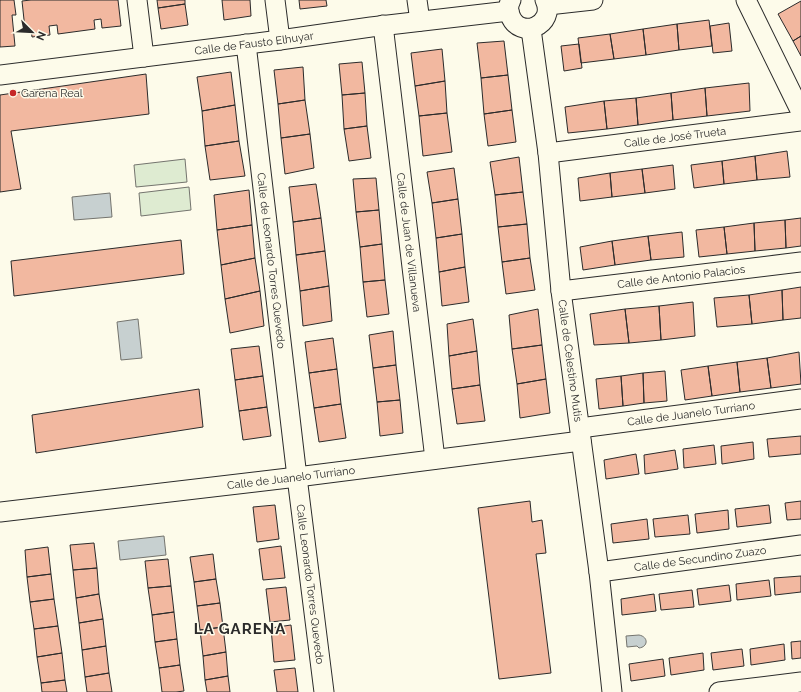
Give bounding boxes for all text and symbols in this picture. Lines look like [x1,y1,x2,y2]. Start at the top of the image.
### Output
north arrow [12,12,52,52]
text: N [33,29,48,42]
street label: Calle de Fausto Elhuyar [194,29,314,57]
place label: Garena Real [21,87,83,100]
marker: Garena Real [8,88,18,98]
street label: Calle de José Trueta [623,124,727,150]
street label: Calle de Leonardo Torres Quevedo [255,172,288,350]
street label: Calle de Juan de Villanueva [394,172,424,313]
street label: Calle de Antonio Palacios [616,262,746,291]
street label: Calle de Celestino Mutis [556,299,585,423]
street label: Calle de Juanelo Turriano [626,399,756,428]
street label: Calle de Juanelo Turriano [226,463,356,492]
street label: Calle Leonardo Torres Quevedo [294,503,327,665]
street label: Calle de Secundino Zuazo [633,543,767,574]
district label: LA GARENA [194,620,286,638]

